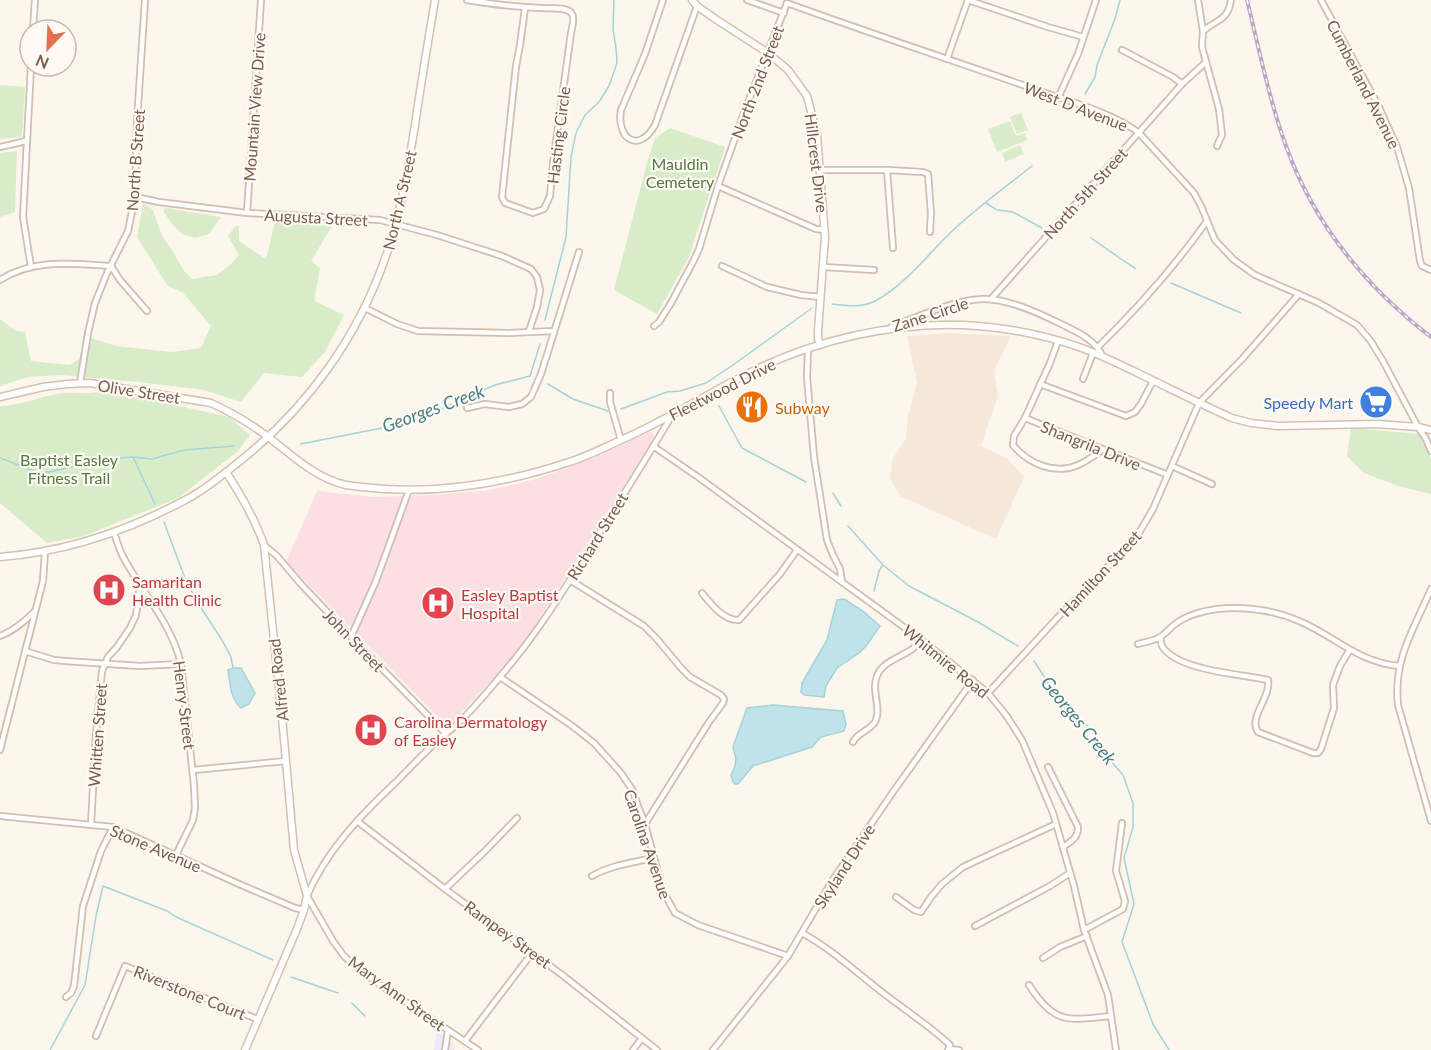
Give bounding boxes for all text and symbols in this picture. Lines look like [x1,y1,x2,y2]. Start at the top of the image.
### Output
street label: Cumberland Avenue [1323,16,1405,152]
north arrow [18,18,78,78]
street label: North 2nd Street [727,23,787,141]
street label: Mountain View Drive [239,32,269,182]
text: N [33,51,51,73]
street label: West D Avenue [1021,77,1131,135]
street label: Hasting Circle [543,85,573,185]
street label: North B Street [122,108,148,212]
street label: Hillcrest Drive [801,112,833,214]
street label: North 5th Street [1039,143,1131,242]
street label: North A Street [378,148,420,252]
park label: Mauldin Cemetery [646,154,715,191]
street label: Augusta Street [264,205,369,229]
street label: Zane Circle [890,293,970,335]
street label: Fleetwood Drive [666,354,778,424]
street label: Olive Street [97,375,182,407]
water label: Georges Creek [379,379,488,437]
supermarket icon: Speedy Mart [1358,384,1394,420]
restaurant icon: Subway [734,389,770,425]
place label: Speedy Mart [1264,393,1353,412]
place label: Subway [775,398,831,417]
street label: Shangrila Drive [1038,416,1144,474]
park label: Baptist Easley Fitness Trail [20,450,119,487]
street label: Richard Street [563,489,631,583]
street label: Hamilton Street [1055,526,1145,620]
hospital icon: Samaritan Health Clinic [91,572,127,608]
place label: Samaritan Health Clinic [132,572,222,609]
hospital icon: Easley Baptist Hospital [420,585,456,621]
place label: Easley Baptist Hospital [461,585,559,622]
street label: John Street [320,605,389,675]
street label: Whitmire Road [899,620,993,702]
street label: Alfred Road [264,638,292,722]
street label: Henry Street [170,660,200,751]
water label: Georges Creek [1037,671,1122,769]
street label: Whitten Street [84,682,110,787]
hospital icon: Carolina Dermatology of Easley [353,712,389,748]
place label: Carolina Dermatology of Easley [394,712,548,749]
street label: Carolina Avenue [620,787,676,901]
street label: Stone Avenue [108,820,204,876]
street label: Skyland Drive [810,820,878,912]
street label: Rampey Street [461,896,555,972]
street label: Mary Ann Street [345,952,449,1035]
street label: Riverstone Court [131,961,249,1023]

